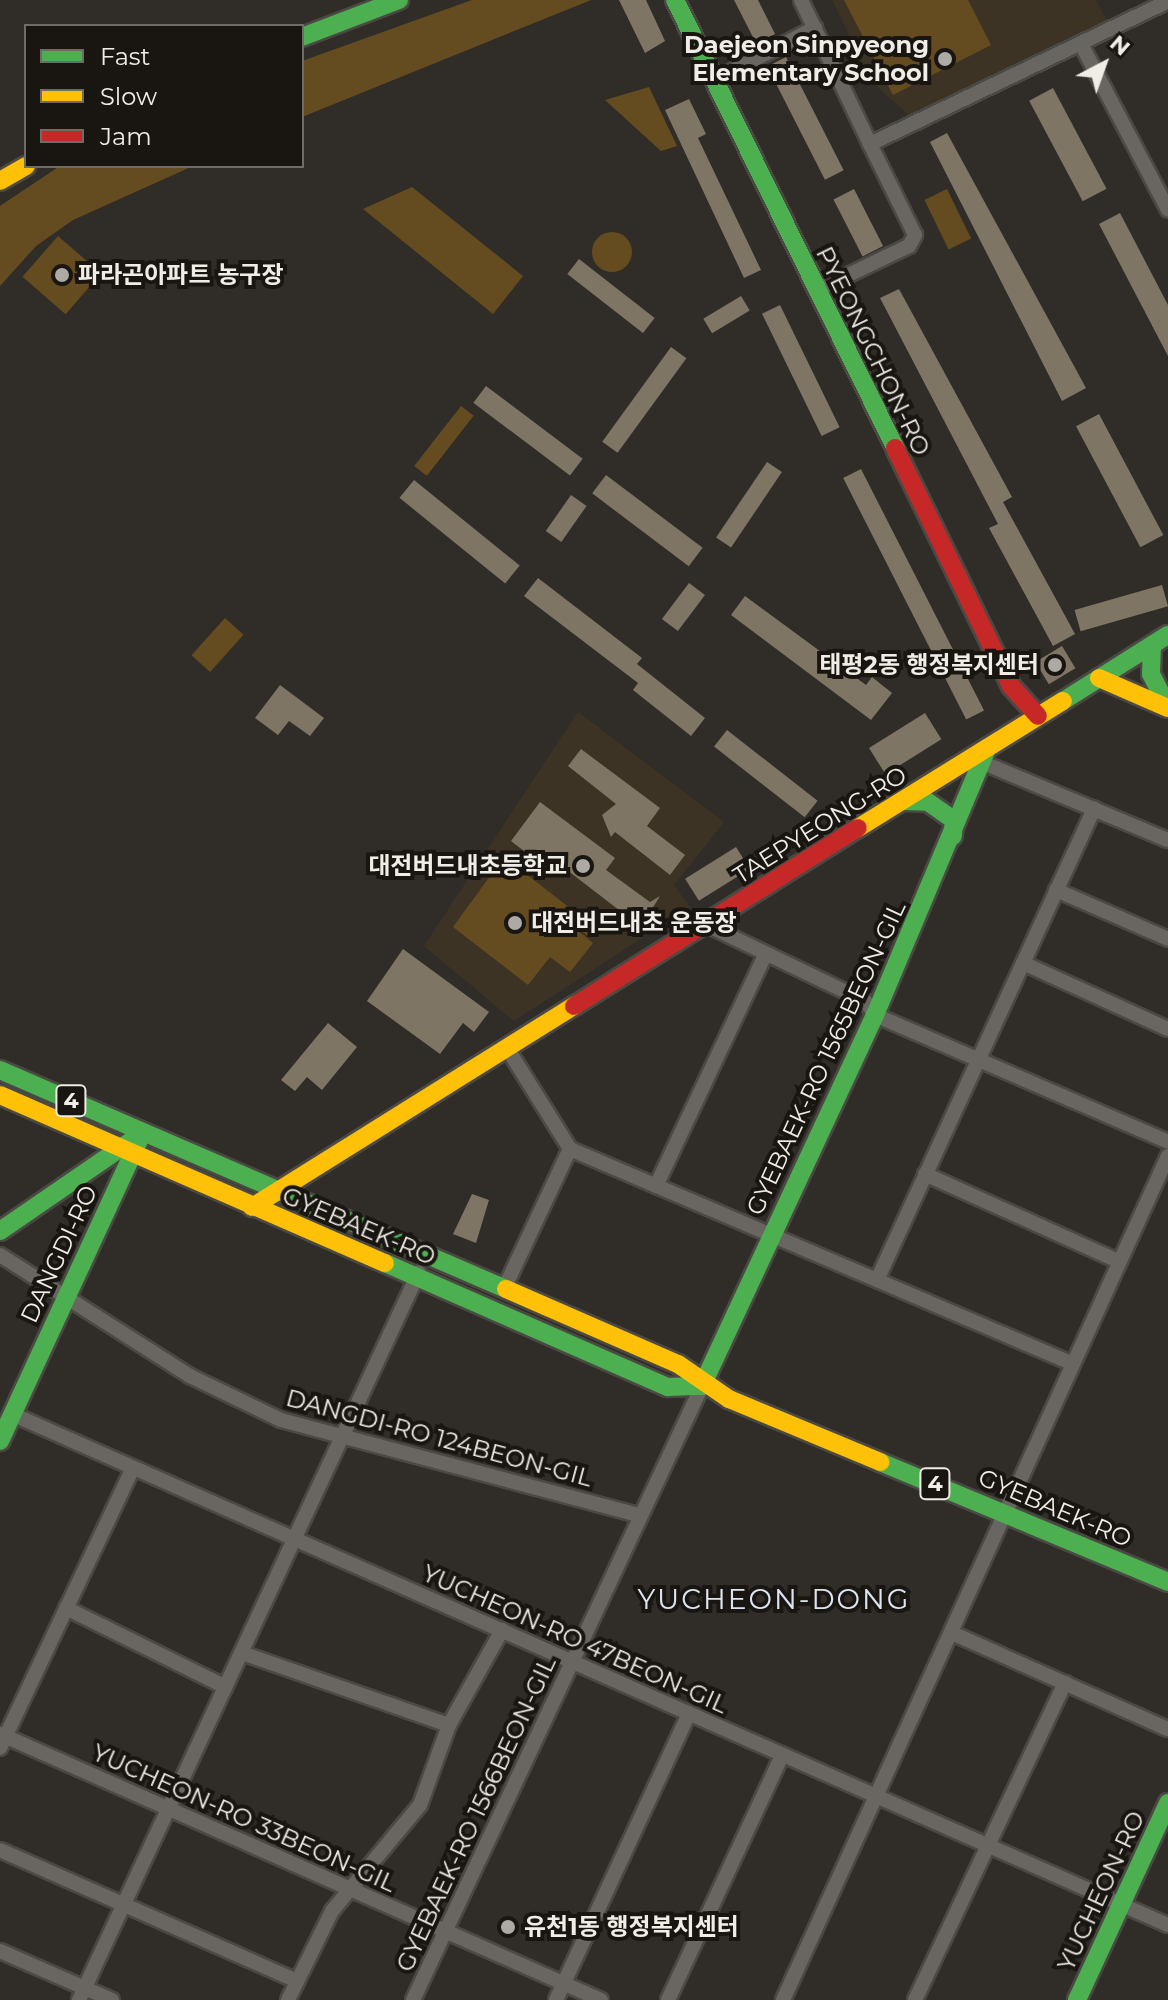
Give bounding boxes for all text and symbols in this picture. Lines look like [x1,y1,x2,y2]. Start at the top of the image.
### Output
legend [24,24,304,168]
north arrow [1064,24,1144,104]
text: N [1105,29,1136,62]
place label: Daejeon Sinpyeong Elementary School [684,31,929,87]
text: Fast [100,42,150,71]
marker: Daejeon Sinpyeong Elementary School [936,50,954,68]
text: Slow [100,82,157,111]
text: Jam [100,122,152,151]
street label: PYEONGCHON-RO [810,242,936,460]
place label: 파라곤아파트 농구장 [78,261,284,289]
marker: 파라곤아파트 농구장 [53,266,71,284]
place label: 태평2동 행정복지센터 [819,651,1039,679]
marker: 태평2동 행정복지센터 [1046,656,1064,674]
street label: TAEPYEONG-RO [728,760,912,890]
place label: 대전버드내초등학교 [368,852,567,880]
marker: 대전버드내초등학교 [574,857,592,875]
street label: GYEBAEK-RO 1565BEON-GIL [740,896,912,1220]
place label: 대전버드내초 운동장 [531,909,737,937]
marker: 대전버드내초 운동장 [506,914,524,932]
road number: 4 [55,1083,87,1119]
street label: DANGDI-RO [15,1181,103,1327]
street label: GYEBAEK-RO [278,1181,440,1271]
street label: DANGDI-RO 124BEON-GIL [283,1383,595,1493]
street label: GYEBAEK-RO [974,1463,1136,1553]
road number: 4 [919,1466,951,1502]
street label: YUCHEON-RO 47BEON-GIL [418,1559,732,1719]
district label: YUCHEON-DONG [638,1582,910,1616]
street label: GYEBAEK-RO 1566BEON-GIL [390,1652,562,1976]
street label: YUCHEON-RO 33BEON-GIL [88,1738,400,1898]
street label: YUCHEON-RO [1051,1807,1151,1975]
place label: 유천1동 행정복지센터 [524,1913,739,1941]
marker: 유천1동 행정복지센터 [499,1918,517,1936]

